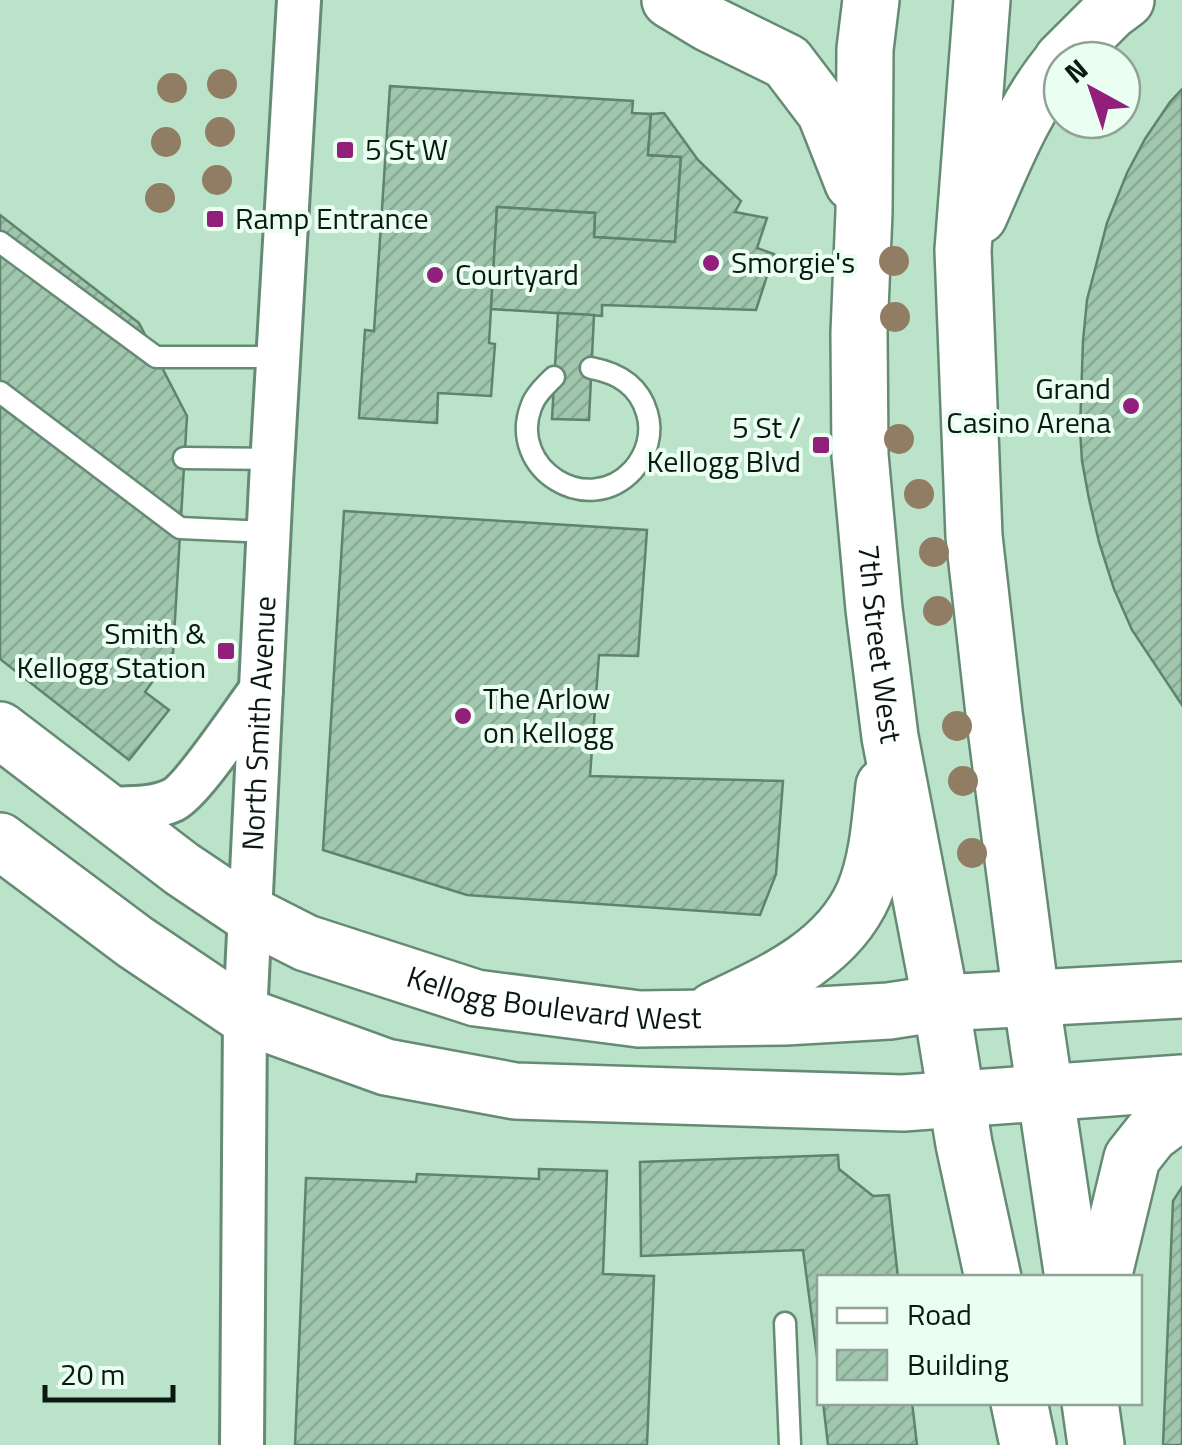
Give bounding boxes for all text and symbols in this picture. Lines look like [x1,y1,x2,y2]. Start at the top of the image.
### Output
north arrow [1042,40,1142,140]
text: N [1054,48,1097,93]
place label: 5 St W [365,126,448,172]
marker: 5 St W [334,139,356,161]
place label: Ramp Entrance [235,195,429,241]
marker: Ramp Entrance [204,208,226,230]
place label: Smorgie's [731,239,855,285]
place label: Courtyard [455,251,579,297]
marker: Smorgie's [700,252,722,274]
marker: Courtyard [424,264,446,286]
place label: Grand Casino Arena [946,365,1111,445]
marker: Grand Casino Arena [1120,395,1142,417]
place label: 5 St / Kellogg Blvd [647,404,801,484]
marker: 5 St / Kellogg Blvd [810,434,832,456]
street label: 7th Street West [846,542,915,747]
street label: North Smith Avenue [229,595,287,852]
place label: Smith & Kellogg Station [16,610,206,690]
marker: Smith & Kellogg Station [215,640,237,662]
place label: The Arlow on Kellogg [483,675,614,755]
marker: The Arlow on Kellogg [452,705,474,727]
street label: Kellogg Boulevard West [401,953,702,1041]
legend [817,1275,1142,1405]
text: Road [907,1291,972,1337]
scale bar [45,1340,172,1402]
text: Building [907,1341,1009,1387]
text: 20 m [60,1351,125,1397]

